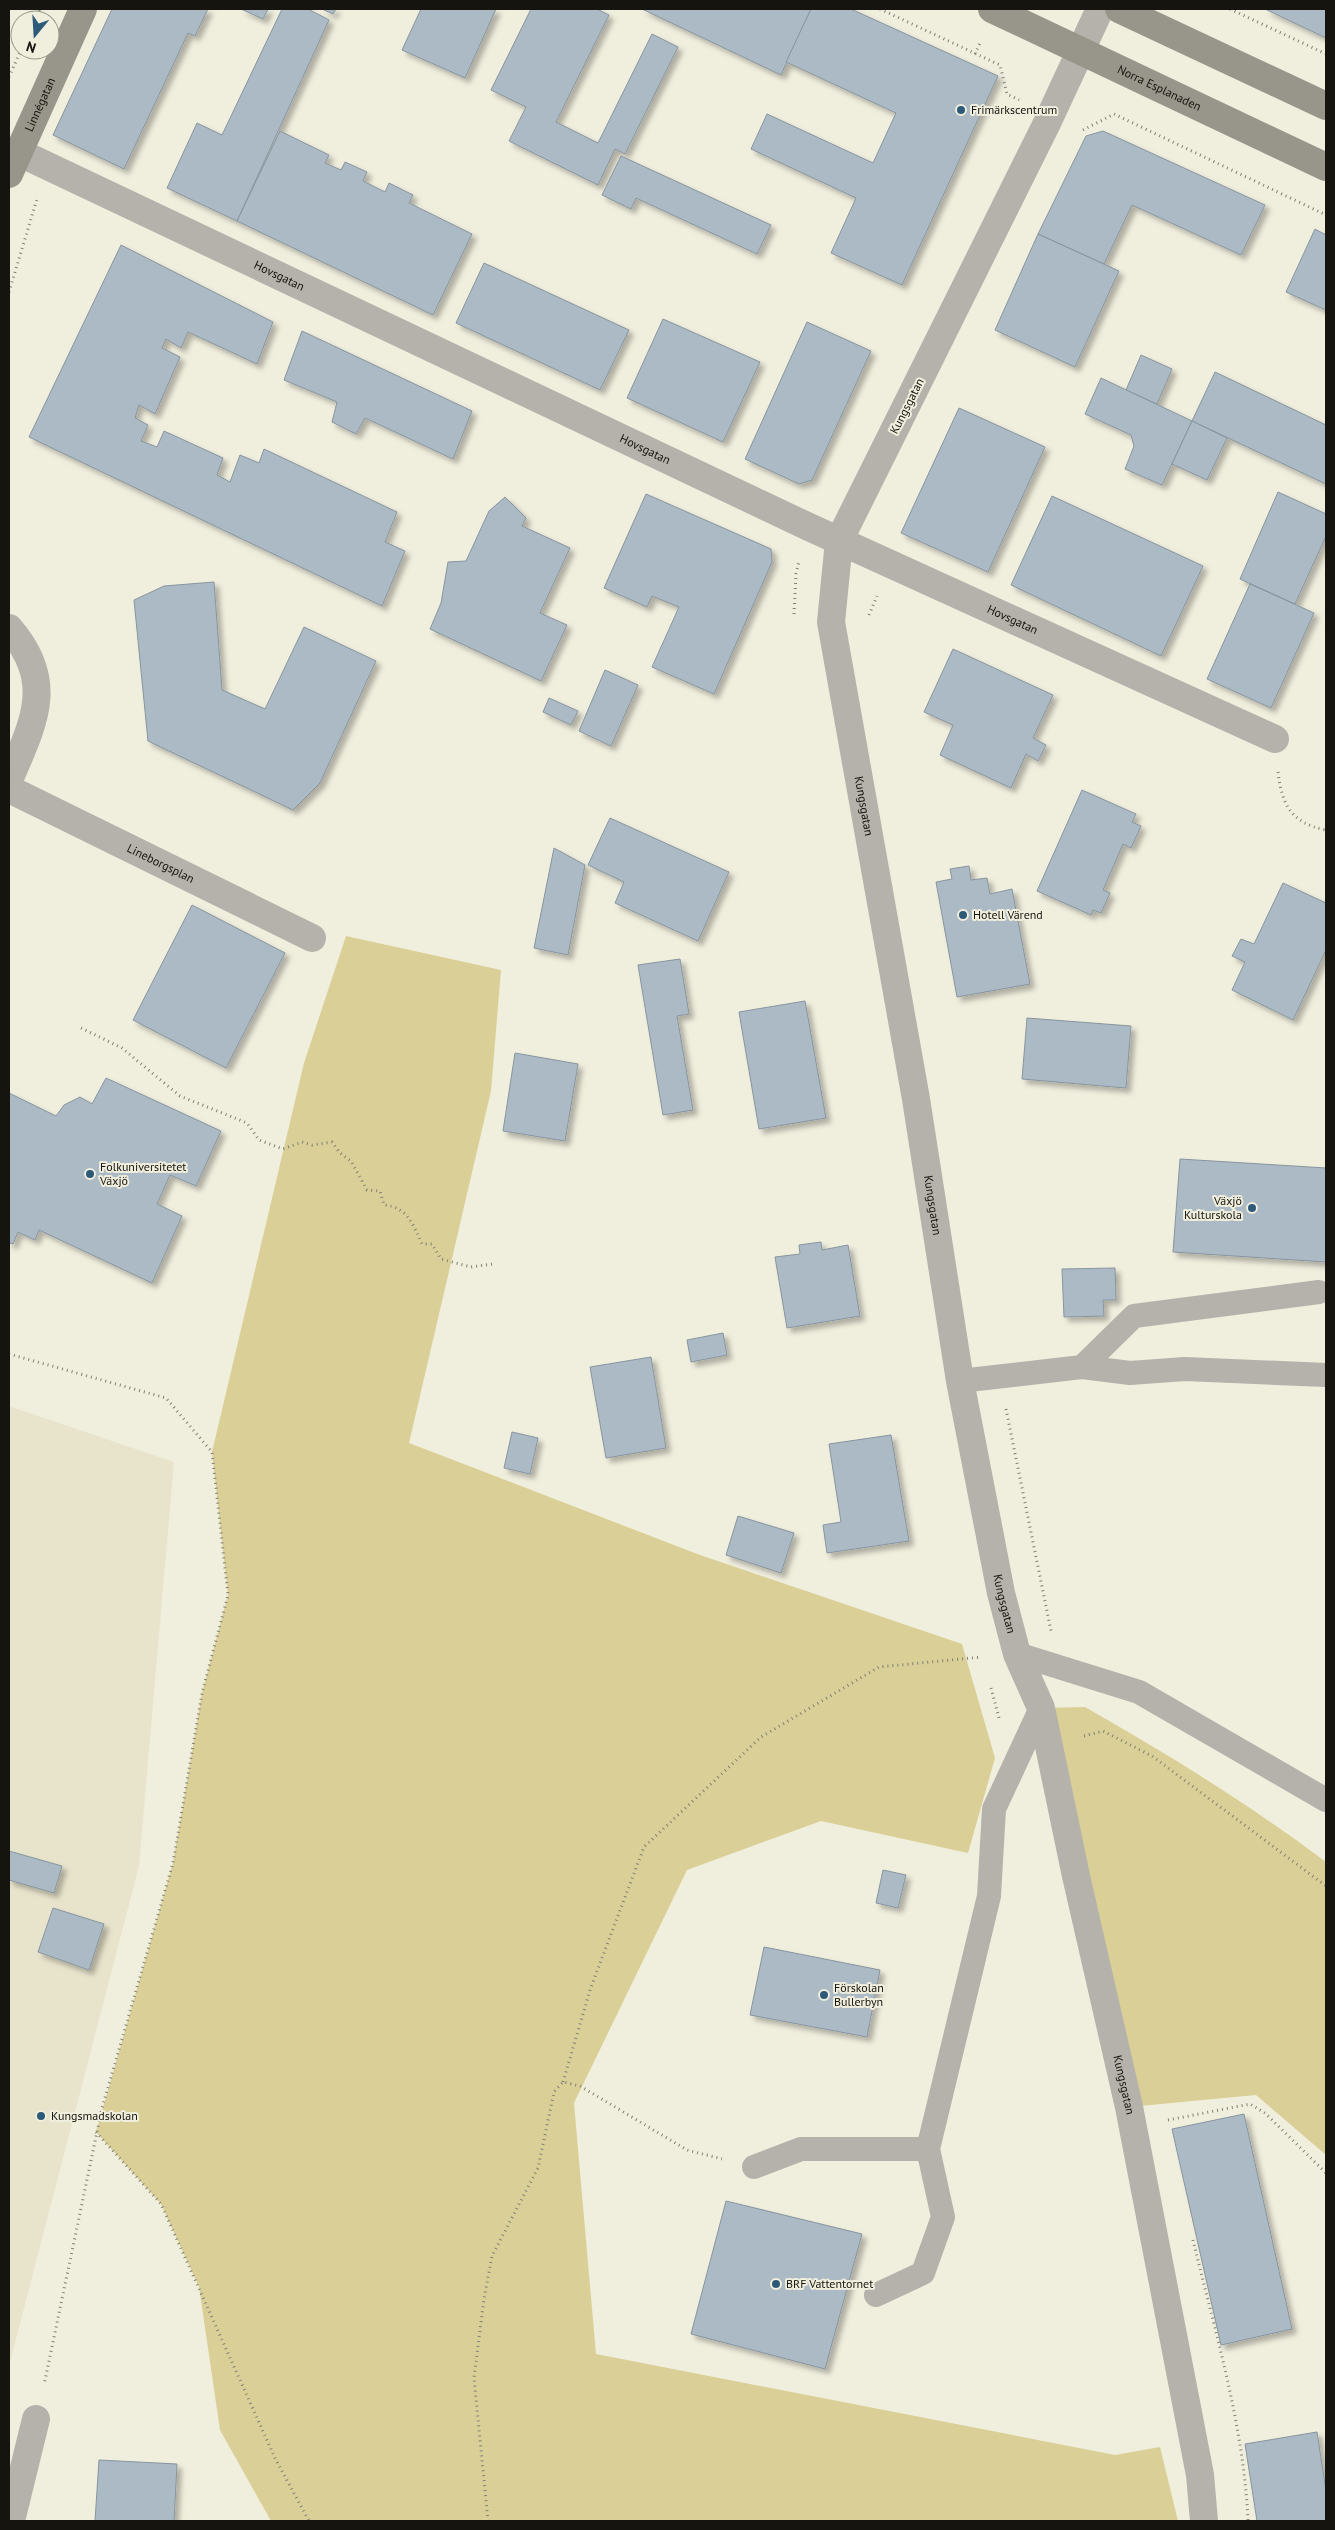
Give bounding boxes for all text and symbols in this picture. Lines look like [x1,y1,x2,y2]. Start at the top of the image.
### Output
north arrow [10,10,60,60]
text: N [24,37,38,57]
street label: Norra Esplanaden [1115,61,1204,114]
street label: Linnégatan [21,75,58,134]
place label: Frimärkscentrum [971,102,1057,117]
marker: Frimärkscentrum [955,104,967,116]
street label: Hovsgatan [252,257,307,294]
street label: Kungsgatan [886,375,927,436]
street label: Hovsgatan [618,430,673,467]
street label: Hovsgatan [985,601,1041,637]
street label: Kungsgatan [852,775,877,837]
street label: Lineborgsplan [125,840,197,886]
place label: Hotell Värend [973,907,1043,922]
marker: Hotell Värend [957,909,969,921]
place label: Folkuniversitetet Växjö [99,1159,186,1188]
marker: Folkuniversitetet Växjö [84,1168,96,1180]
street label: Kungsgatan [921,1174,945,1236]
place label: Växjö Kulturskola [1184,1193,1242,1222]
marker: Växjö Kulturskola [1246,1202,1258,1214]
street label: Kungsgatan [990,1573,1019,1635]
place label: Förskolan Bullerbyn [834,1980,884,2009]
marker: Förskolan Bullerbyn [818,1989,830,2001]
street label: Kungsgatan [1110,2054,1138,2116]
place label: Kungsmadskolan [51,2108,138,2123]
marker: Kungsmadskolan [35,2110,47,2122]
place label: BRF Vattentornet [786,2276,873,2291]
marker: BRF Vattentornet [770,2278,782,2290]

